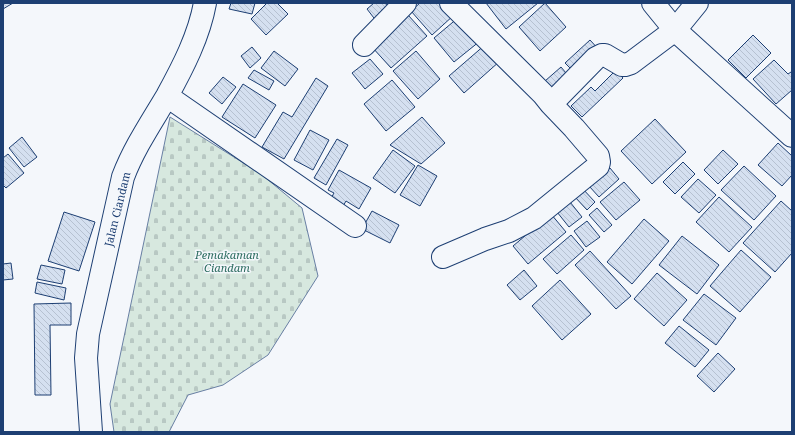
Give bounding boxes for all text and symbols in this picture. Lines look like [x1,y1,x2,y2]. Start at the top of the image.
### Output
street label: Jalan Ciandam [100,169,134,249]
park label: Pemakaman Ciandam [194,247,259,275]

